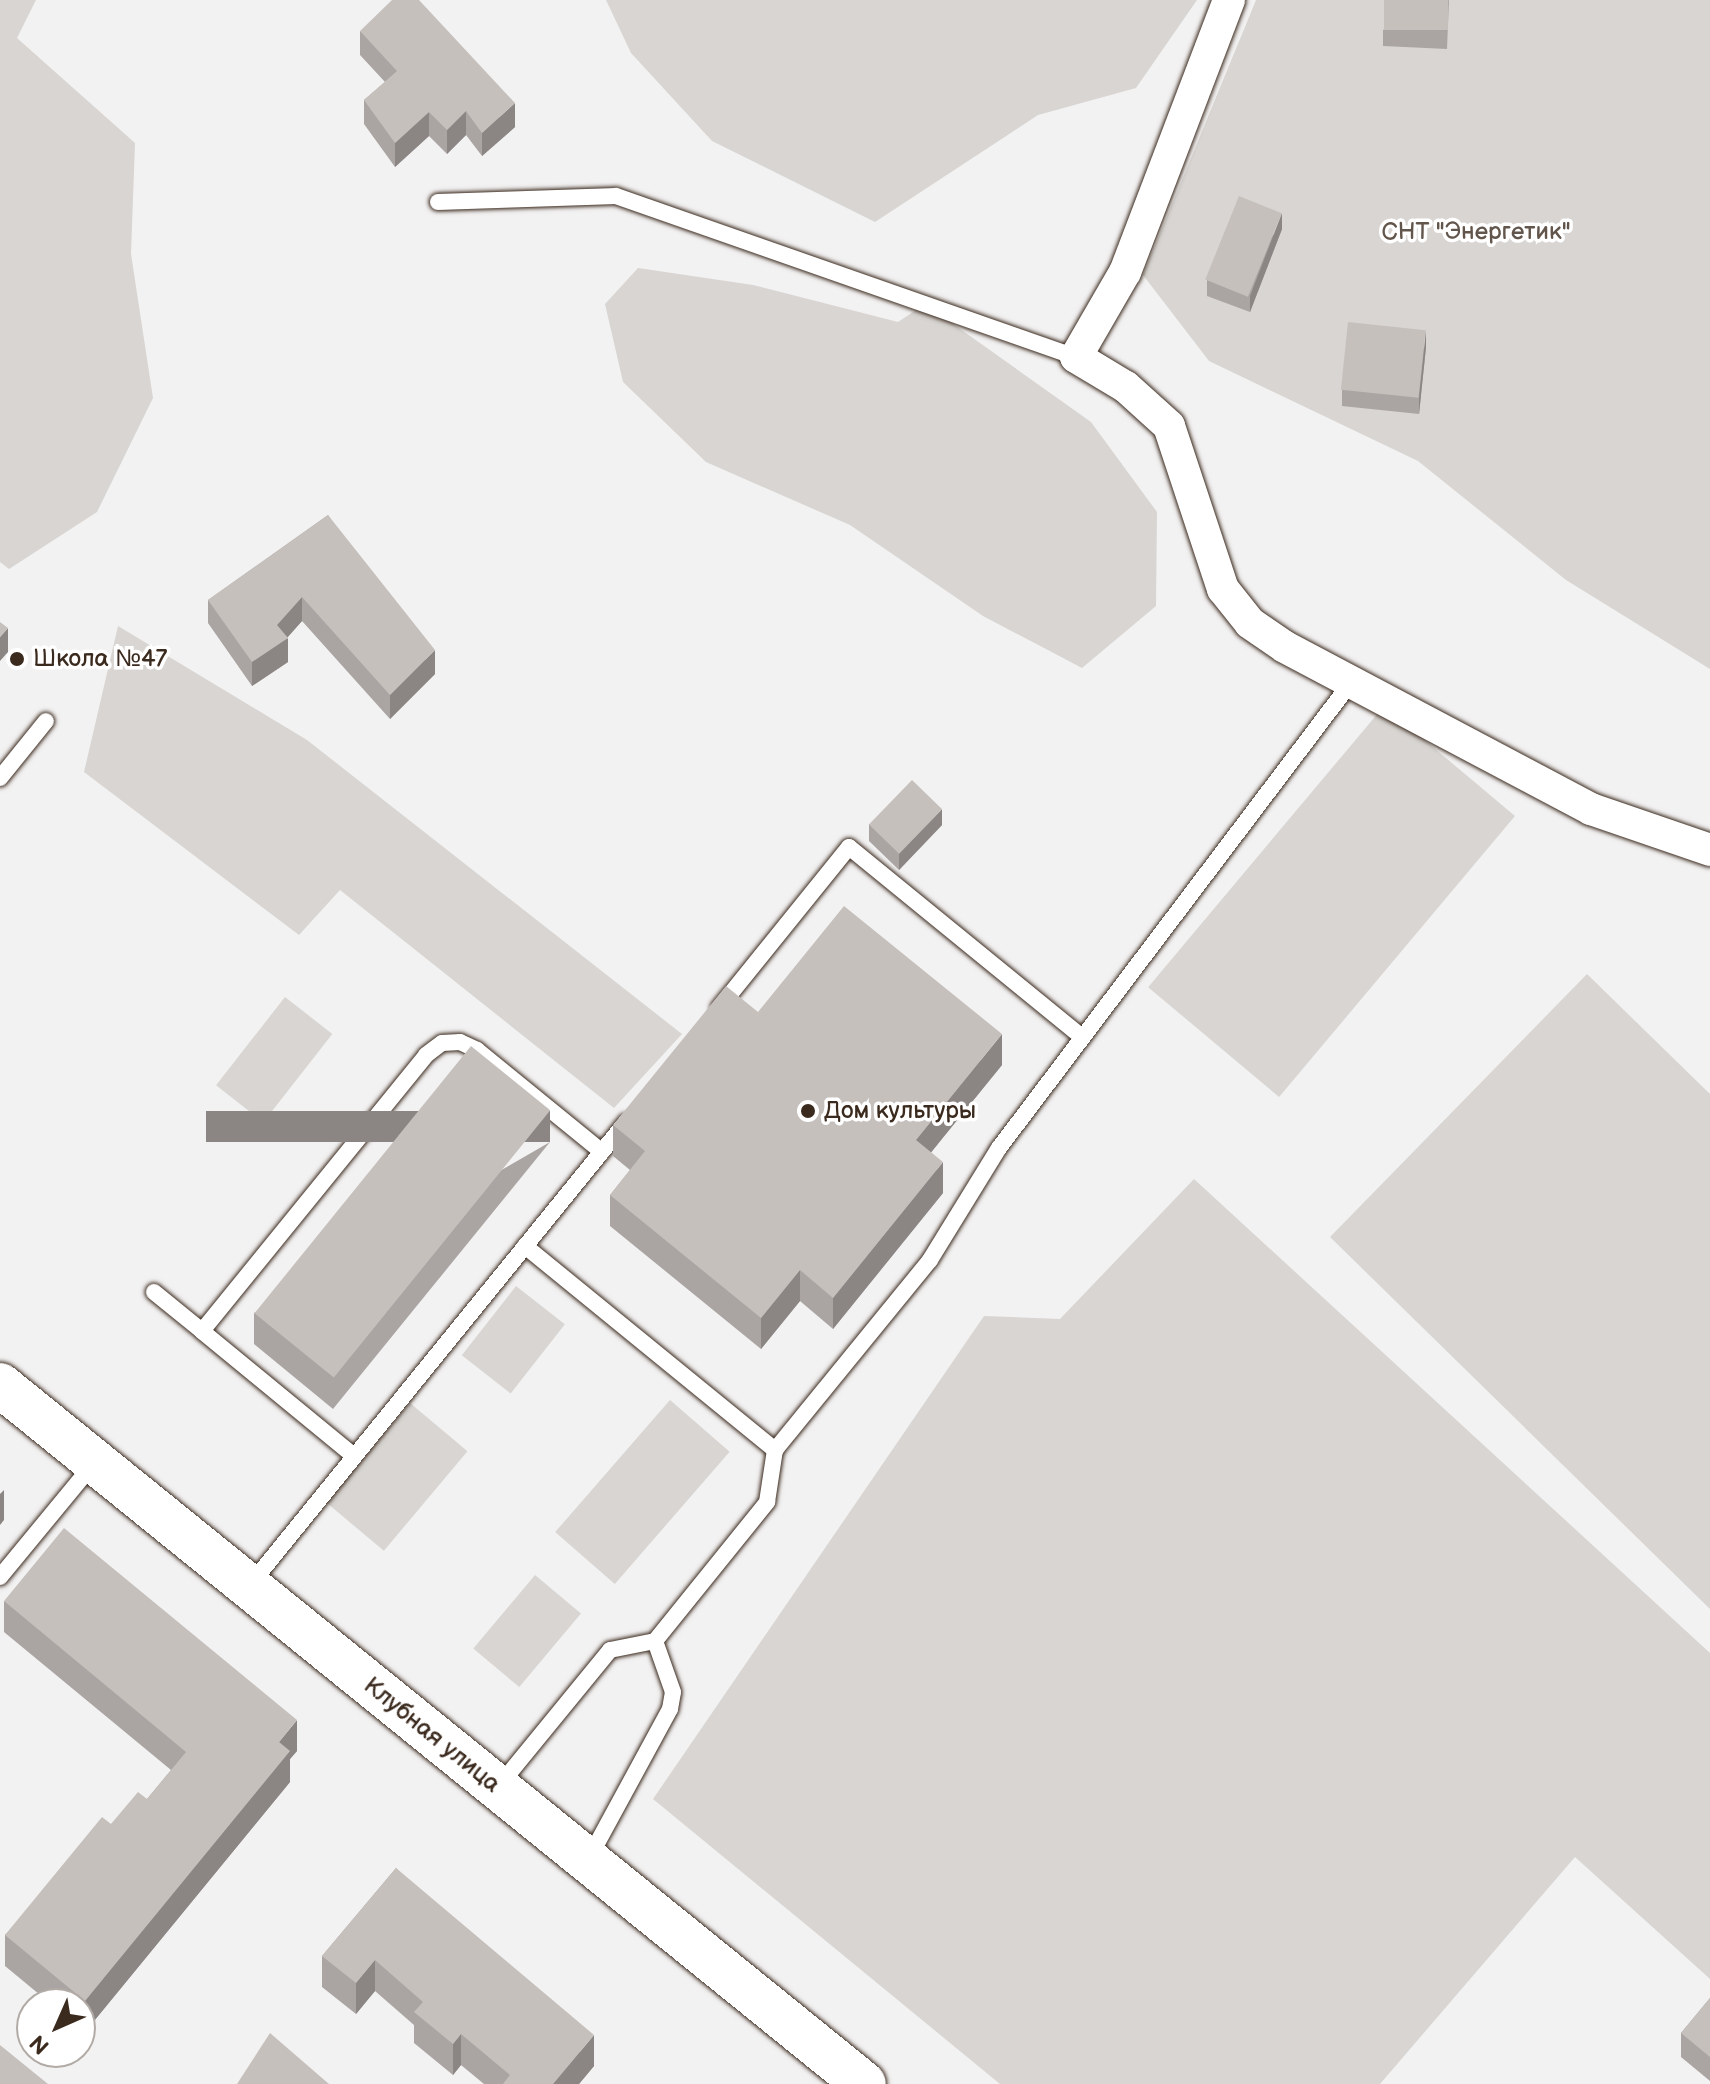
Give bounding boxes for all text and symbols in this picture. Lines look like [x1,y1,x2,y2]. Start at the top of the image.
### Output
park label: СНТ "Энергетик" [1381,218,1571,246]
place label: Школа №47 [33,645,167,673]
marker: Школа №47 [8,650,26,668]
place label: Дом культуры [824,1097,976,1125]
marker: Дом культуры [799,1102,817,1120]
street label: Клубная улица [358,1671,506,1799]
north arrow [16,1988,96,2068]
text: N [25,2029,55,2059]

